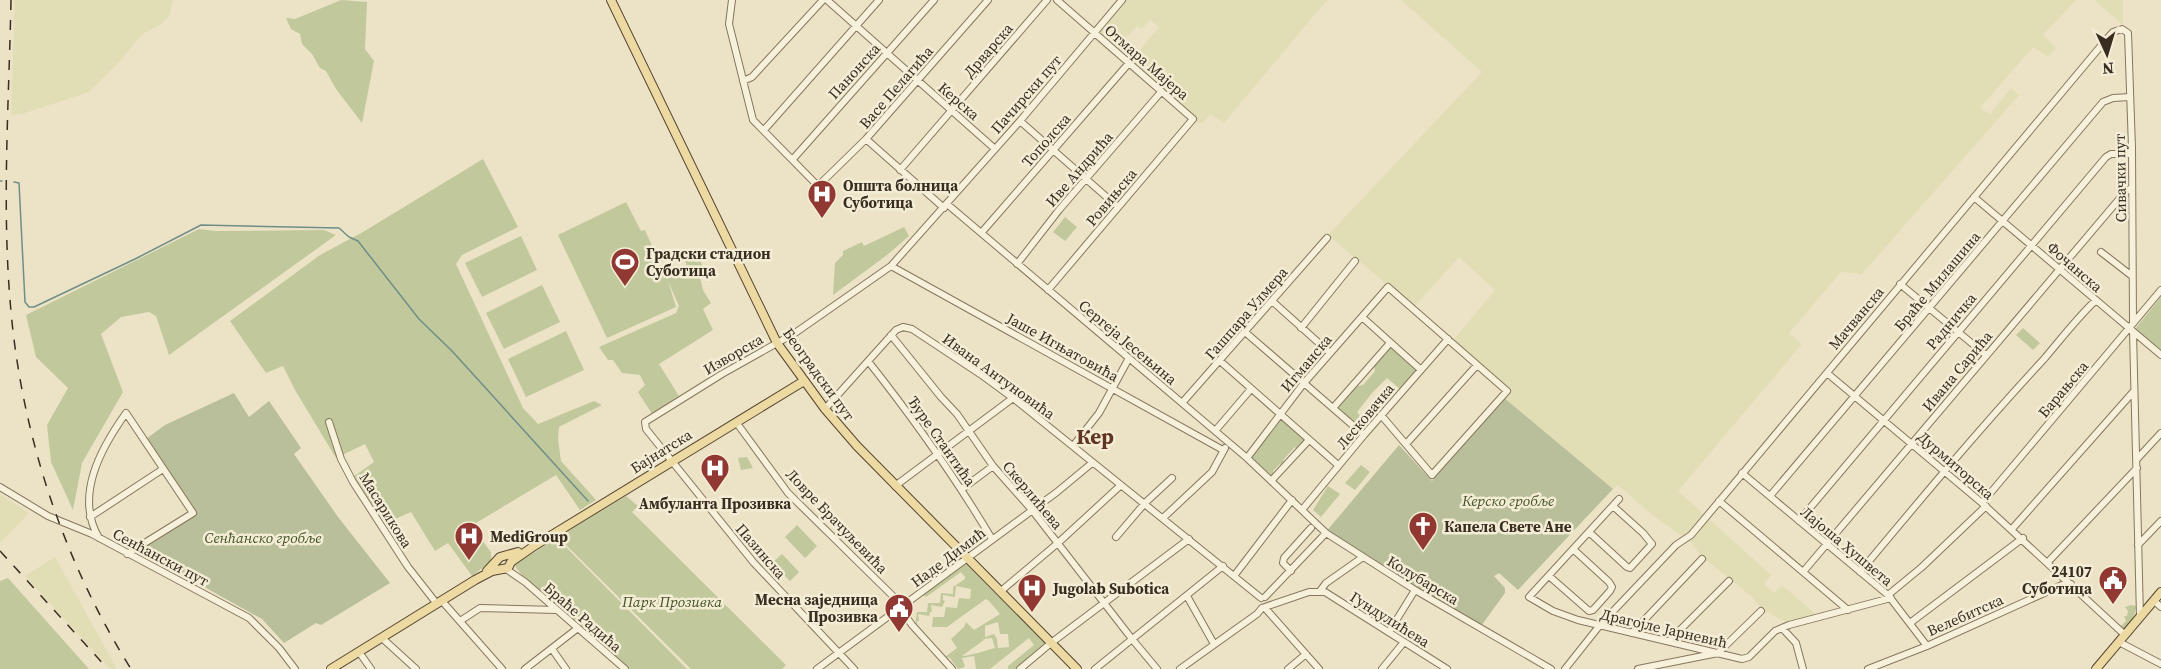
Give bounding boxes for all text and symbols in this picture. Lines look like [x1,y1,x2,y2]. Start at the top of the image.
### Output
street label: Дрварска [958,18,1018,82]
street label: Отмара Мајера [1100,19,1194,105]
north arrow [2077,24,2137,84]
street label: Панонска [823,38,885,104]
street label: Васе Пелагића [854,41,938,133]
street label: Пачирски пут [986,50,1066,138]
text: N [2101,58,2115,80]
street label: Керска [934,77,985,125]
street label: Тополска [1017,108,1075,171]
street label: Иве Андрића [1040,127,1118,211]
street label: Сивачки пут [2109,133,2131,222]
street label: Ровињска [1081,163,1142,230]
place label: Општа болница Суботица [843,175,959,213]
hospital icon: Општа болница Суботица [806,178,838,220]
street label: Браће Милашина [1889,226,1985,335]
street label: Фочанска [2043,237,2108,297]
place label: Градски стадион Суботица [646,243,771,281]
sports icon: Градски стадион Суботица [609,246,641,288]
street label: Гашпара Улмера [1200,262,1292,364]
street label: Мачванска [1823,282,1889,354]
street label: Радничка [1921,288,1981,354]
street label: Сергеја Јесењина [1074,295,1182,390]
street label: Јаше Игњатовића [1002,307,1123,387]
street label: Београдски пут [778,323,860,425]
street label: Ивана Сарића [1917,326,1997,416]
street label: Изворска [699,328,767,380]
street label: Ивана Антуновића [938,328,1060,424]
street label: Игманска [1276,329,1337,396]
street label: Барањска [2033,356,2093,422]
street label: Лесковачка [1331,378,1399,453]
street label: Ђуре Стантића [903,392,981,491]
district label: Кер [1076,422,1114,451]
street label: Бајнатска [626,424,696,478]
street label: Дурмиторска [1913,426,1999,504]
hospital icon: Амбуланта Прозивка [699,452,731,494]
street label: Скерлићева [998,456,1068,534]
street label: Ловре Брачуљевића [781,464,893,579]
street label: Масарикова [354,468,418,552]
park label: Керско гробље [1461,490,1554,511]
place label: Амбуланта Прозивка [639,493,792,514]
street label: Лајоша Хушвета [1796,501,1898,591]
church icon: Капела Свете Ане [1407,510,1439,552]
place label: Капела Свете Ане [1444,516,1572,537]
street label: Пазинска [731,519,791,584]
hospital icon: MediGroup [453,520,485,562]
street label: Наде Димић [906,522,990,592]
street label: Сенћански пут [109,523,213,591]
place label: MediGroup [490,526,568,547]
park label: Сенћанско гробље [205,527,321,548]
street label: Колубарска [1383,550,1463,610]
place label: 24107 Суботица [2022,561,2093,599]
public building icon: 24107 Суботица [2097,564,2129,606]
hospital icon: Jugolab Subotica [1016,572,1048,614]
street label: Браће Радића [540,577,627,657]
place label: Jugolab Subotica [1052,578,1170,599]
street label: Гундулићева [1346,586,1434,652]
place label: Месна заједница Прозивка [755,589,879,627]
street label: Велебитска [1923,589,2007,641]
park label: Парк Прозивка [621,591,722,612]
public building icon: Месна заједница Прозивка [883,592,915,634]
street label: Драгојле Јарневић [1598,603,1730,653]

